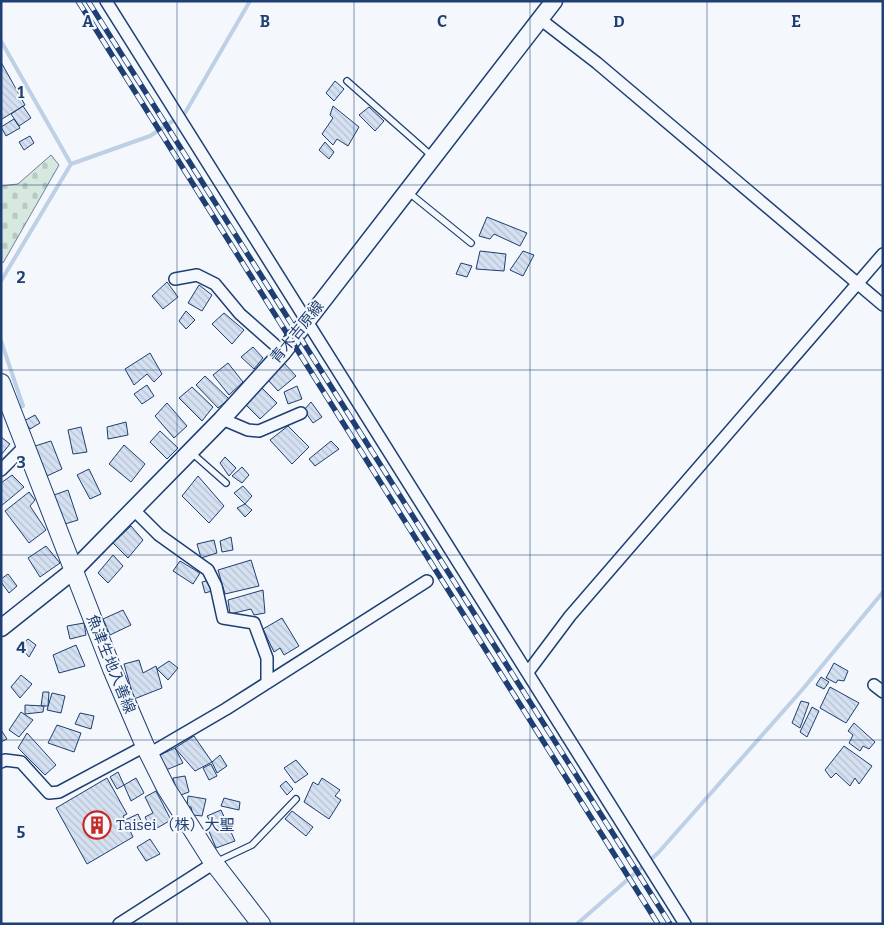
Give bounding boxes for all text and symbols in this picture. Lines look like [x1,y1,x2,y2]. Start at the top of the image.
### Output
text: A [82,12,94,31]
text: B [260,12,270,31]
text: C [437,12,447,31]
text: D [613,12,625,31]
text: E [791,12,801,31]
text: 1 [18,83,25,102]
text: 2 [16,268,26,287]
street label: 青木吉原線 [266,297,328,367]
text: 3 [16,453,26,472]
street label: 魚津生地入善線 [83,612,139,716]
text: 4 [16,638,26,657]
building icon: Taisei （株）大聖 [82,810,112,840]
place label: Taisei （株）大聖 [116,816,234,834]
text: 5 [17,823,26,842]

